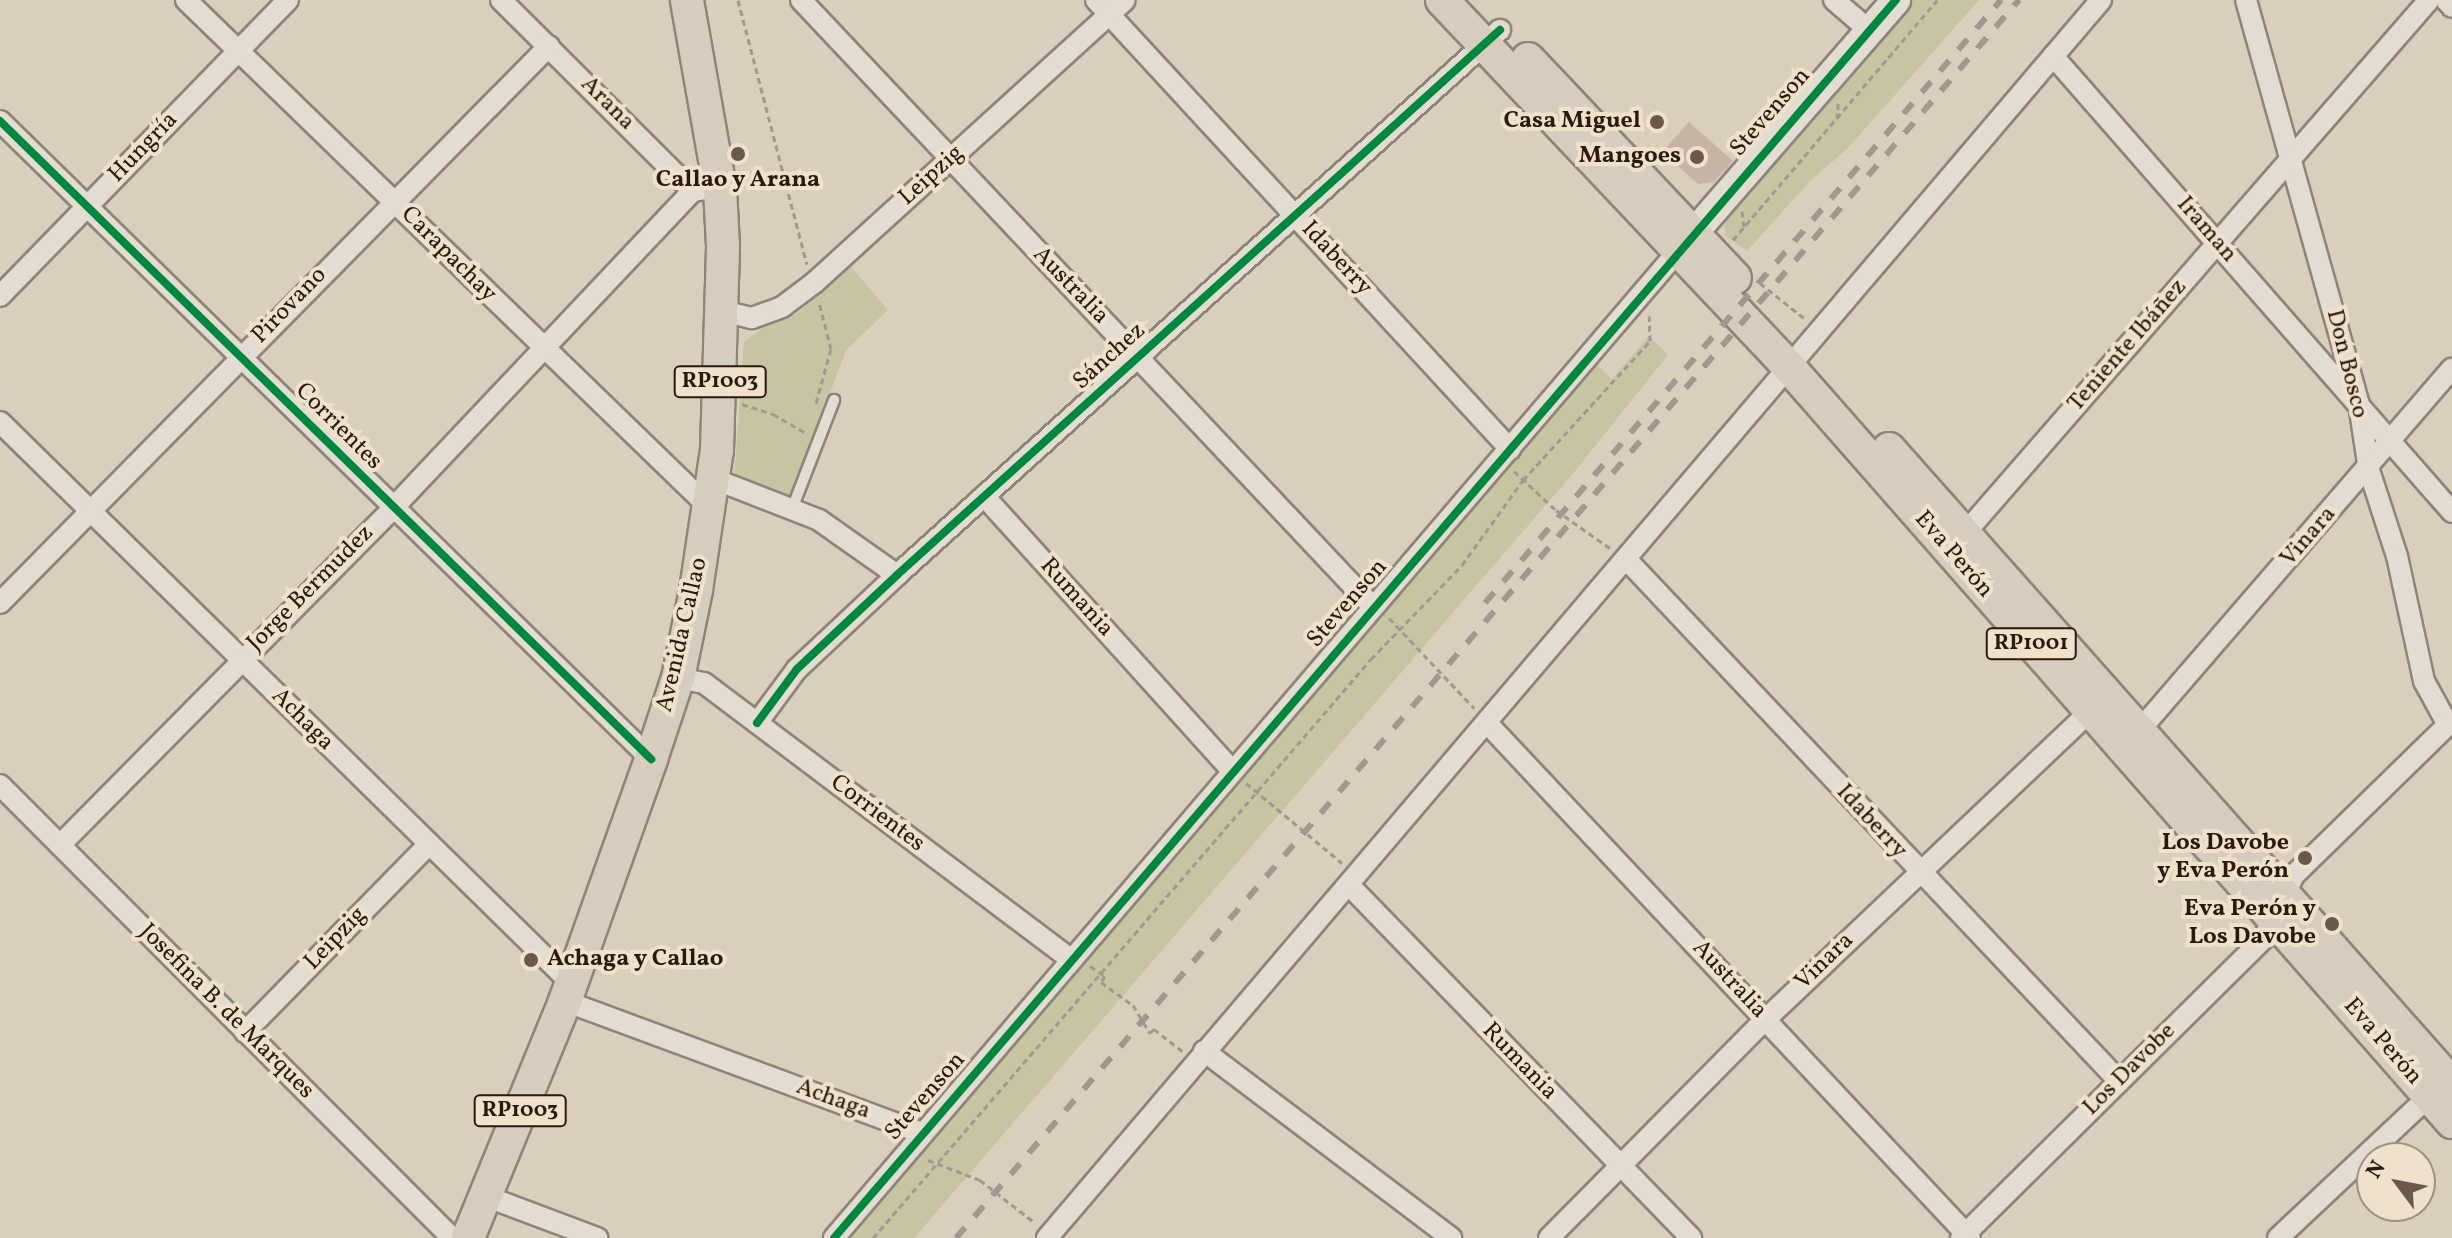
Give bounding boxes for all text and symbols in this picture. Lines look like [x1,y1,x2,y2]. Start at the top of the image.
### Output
street label: Stevenson [1725,63,1817,163]
street label: Arana [574,71,640,137]
street label: Hungría [103,107,185,189]
place label: Casa Miguel [1504,108,1641,136]
marker: Casa Miguel [1648,113,1666,131]
street label: Leipzig [894,139,970,213]
place label: Mangoes [1579,143,1681,171]
marker: Callao y Arana [729,145,747,163]
marker: Mangoes [1688,148,1706,166]
place label: Callao y Arana [655,167,821,195]
street label: Iraman [2170,191,2242,269]
street label: Carapachay [394,201,502,309]
street label: Idaberry [1294,216,1378,302]
street label: Australia [1026,241,1114,331]
street label: Pirovano [246,262,334,350]
street label: Teniente Ibáñez [2062,274,2194,418]
street label: Don Bosco [2319,307,2373,421]
street label: Sánchez [1068,317,1152,397]
road number: RP1003 [672,364,768,400]
street label: Corrientes [288,377,388,477]
street label: Vinara [2275,501,2343,573]
street label: Eva Perón [1907,506,1999,604]
street label: Jorge Bermudez [242,520,380,658]
street label: Rumania [1033,552,1119,644]
street label: Stevenson [1302,554,1394,654]
street label: Avenida Callao [651,555,715,715]
road number: RP1001 [1985,626,2077,662]
street label: Achaga [265,683,339,757]
street label: Corrientes [824,769,930,859]
street label: Idaberry [1829,779,1913,865]
place label: Los Davobe y Eva Perón [2157,830,2289,886]
marker: Los Davobe y Eva Perón [2296,849,2314,867]
place label: Eva Perón y Los Davobe [2184,896,2316,952]
street label: Leipzig [299,901,373,977]
marker: Eva Perón y Los Davobe [2323,915,2341,933]
street label: Josefina B. de Marques [132,918,320,1106]
street label: Vinara [1790,927,1860,997]
street label: Australia [1685,935,1773,1025]
place label: Achaga y Callao [547,946,724,974]
marker: Achaga y Callao [522,951,540,969]
street label: Eva Perón [2336,993,2428,1091]
street label: Rumania [1475,1017,1563,1107]
street label: Los Davobe [2078,1018,2182,1122]
street label: Stevenson [880,1047,972,1147]
street label: Achaga [792,1073,874,1127]
road number: RP1003 [472,1093,568,1129]
north arrow [2356,1142,2436,1222]
text: N [2360,1155,2394,1185]

